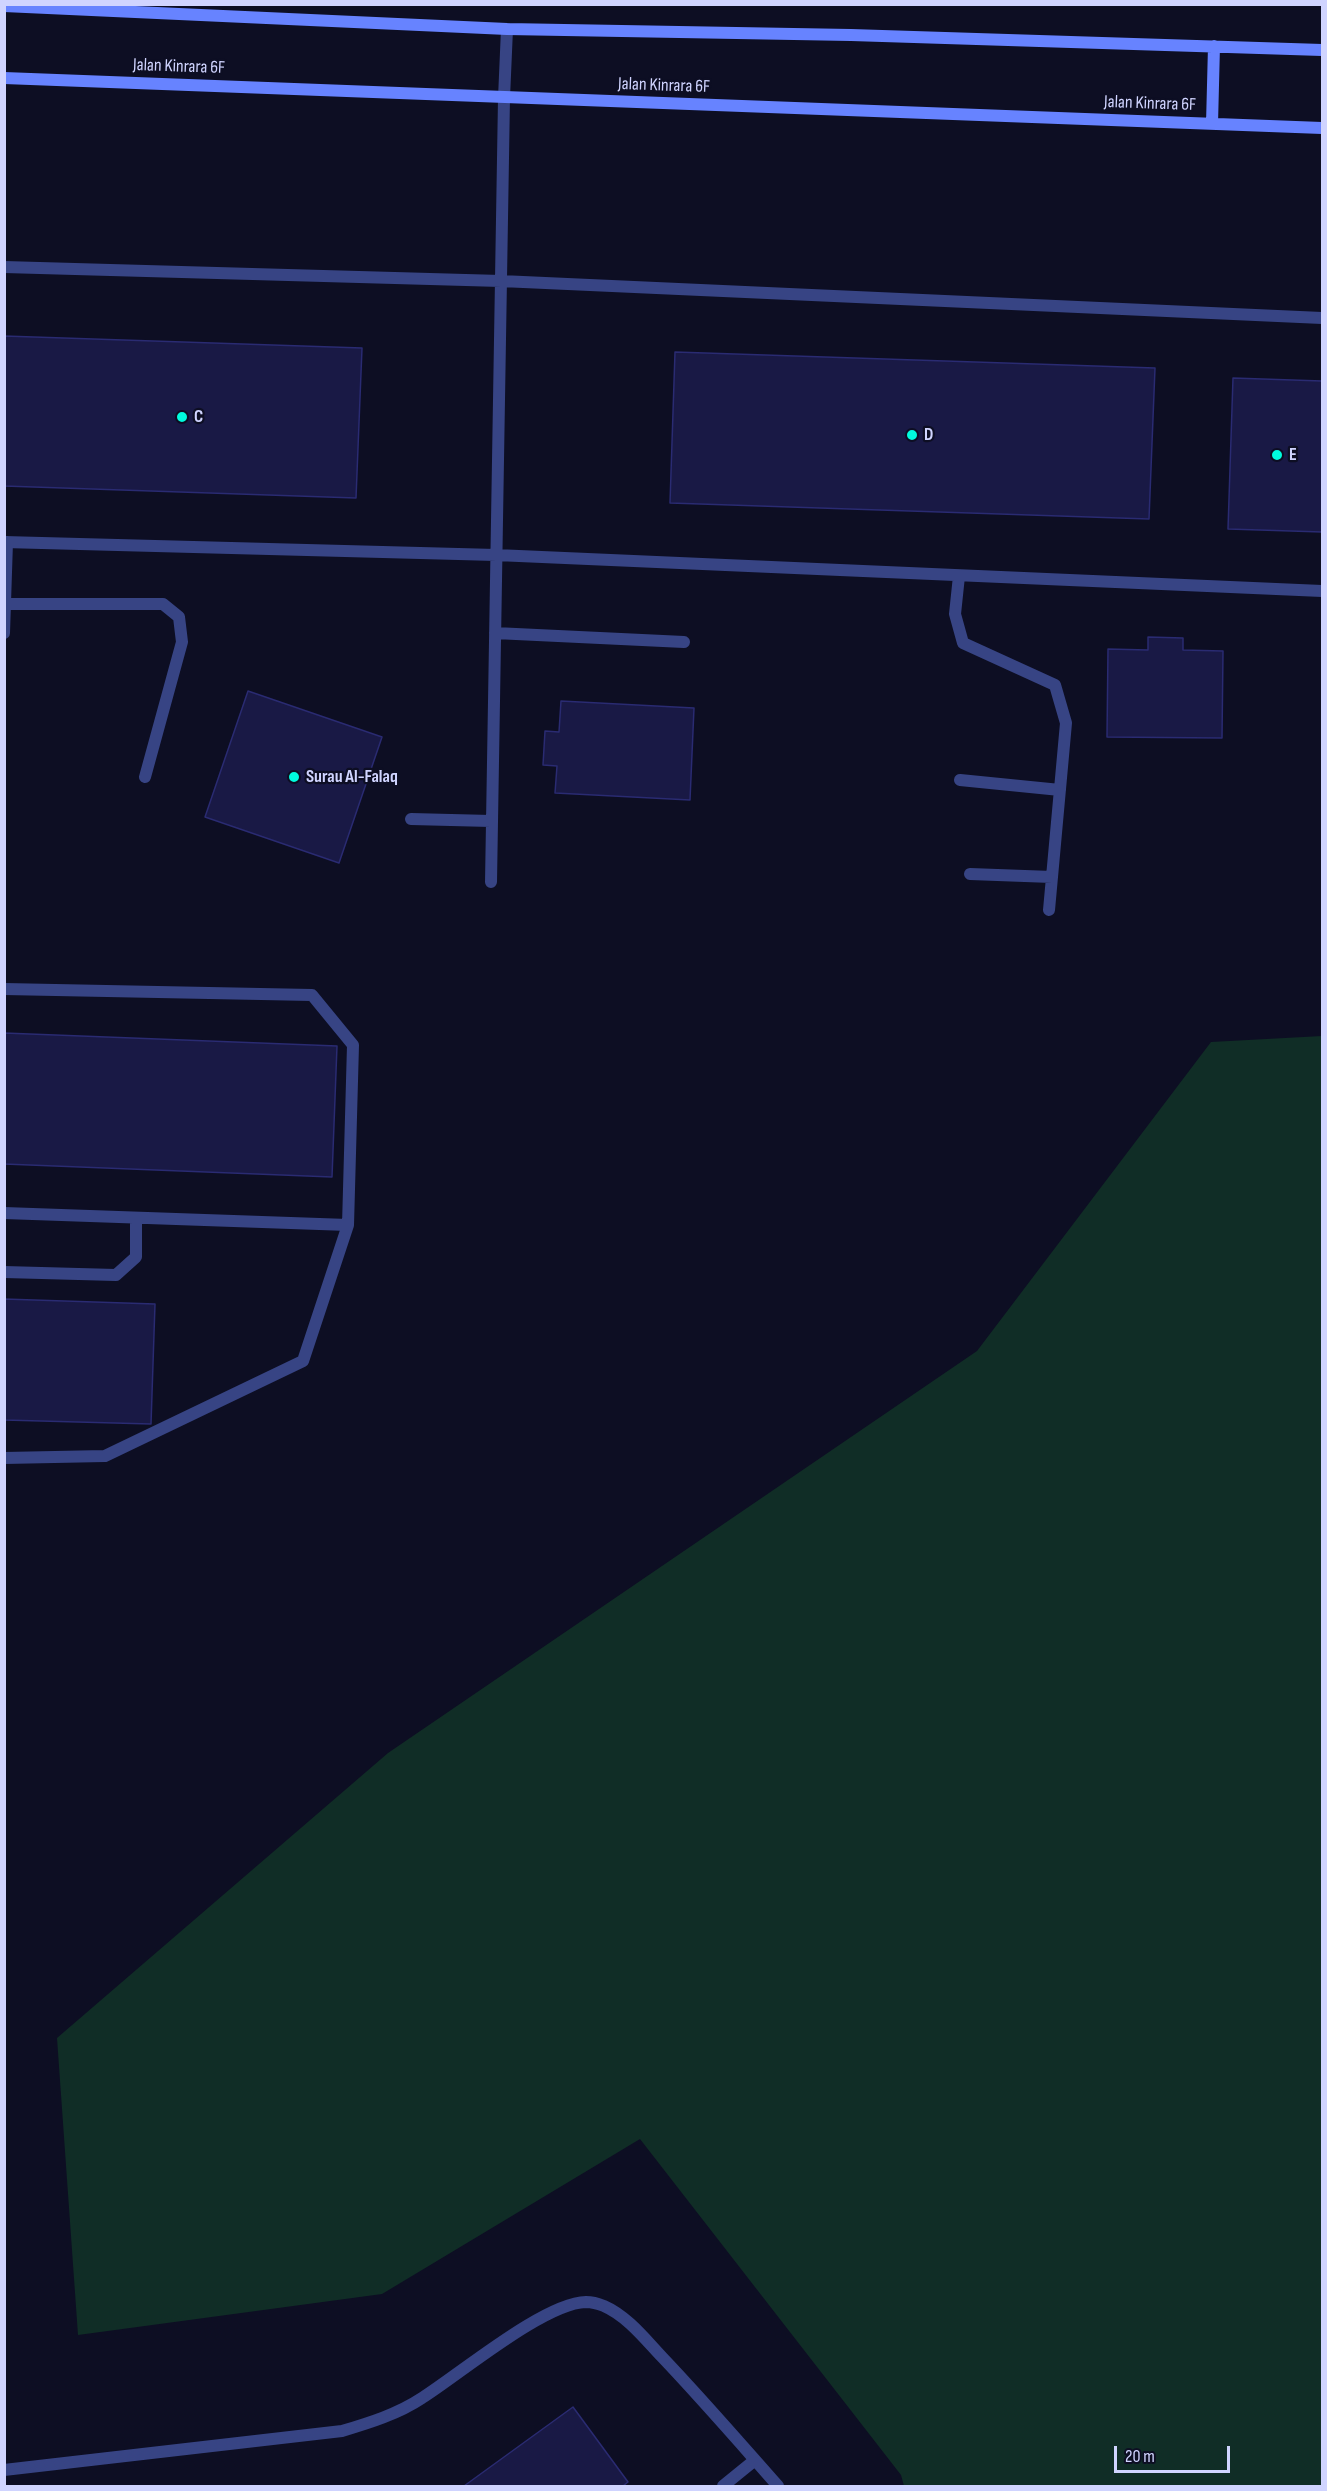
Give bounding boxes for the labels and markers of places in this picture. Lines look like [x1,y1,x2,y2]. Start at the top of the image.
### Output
place label: C [194,406,203,428]
marker: C [175,410,189,424]
place label: D [924,424,933,446]
marker: D [905,428,919,442]
place label: E [1289,444,1297,466]
marker: E [1270,448,1284,462]
place label: Surau Al-Falaq [306,766,398,788]
marker: Surau Al-Falaq [287,770,301,784]

